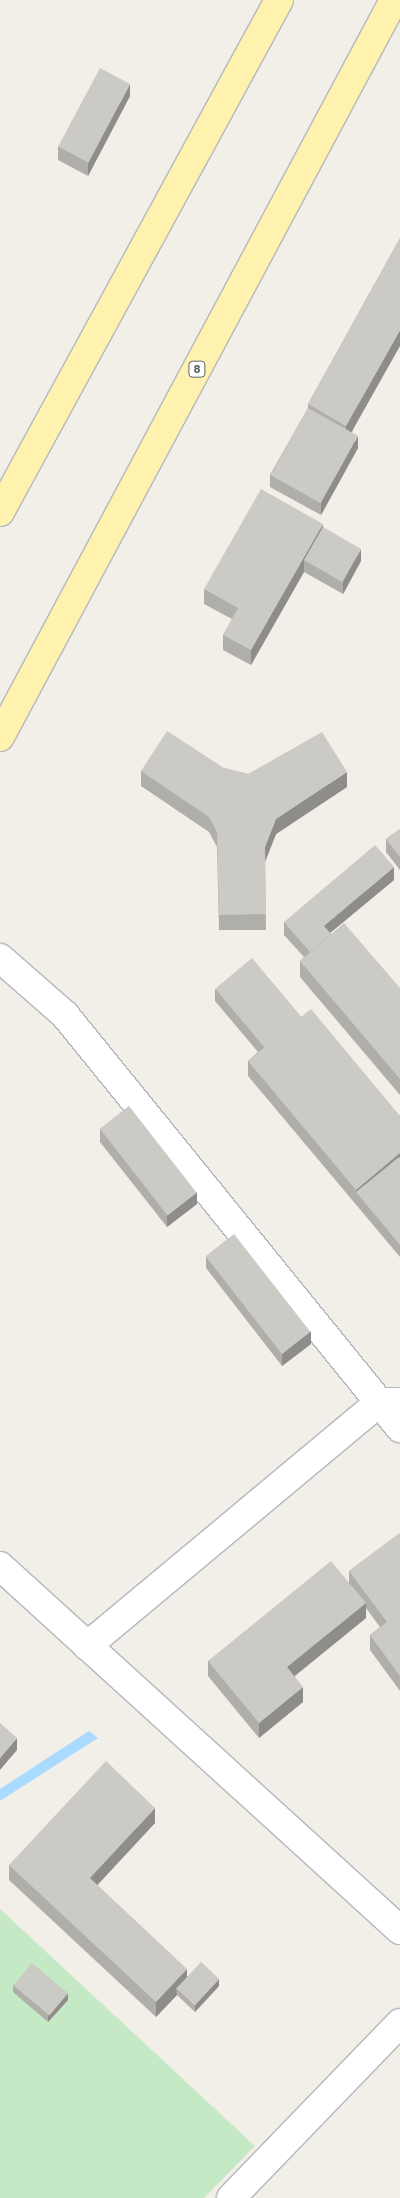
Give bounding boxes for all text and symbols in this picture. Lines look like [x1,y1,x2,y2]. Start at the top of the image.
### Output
road number: 8 [188,360,206,378]

